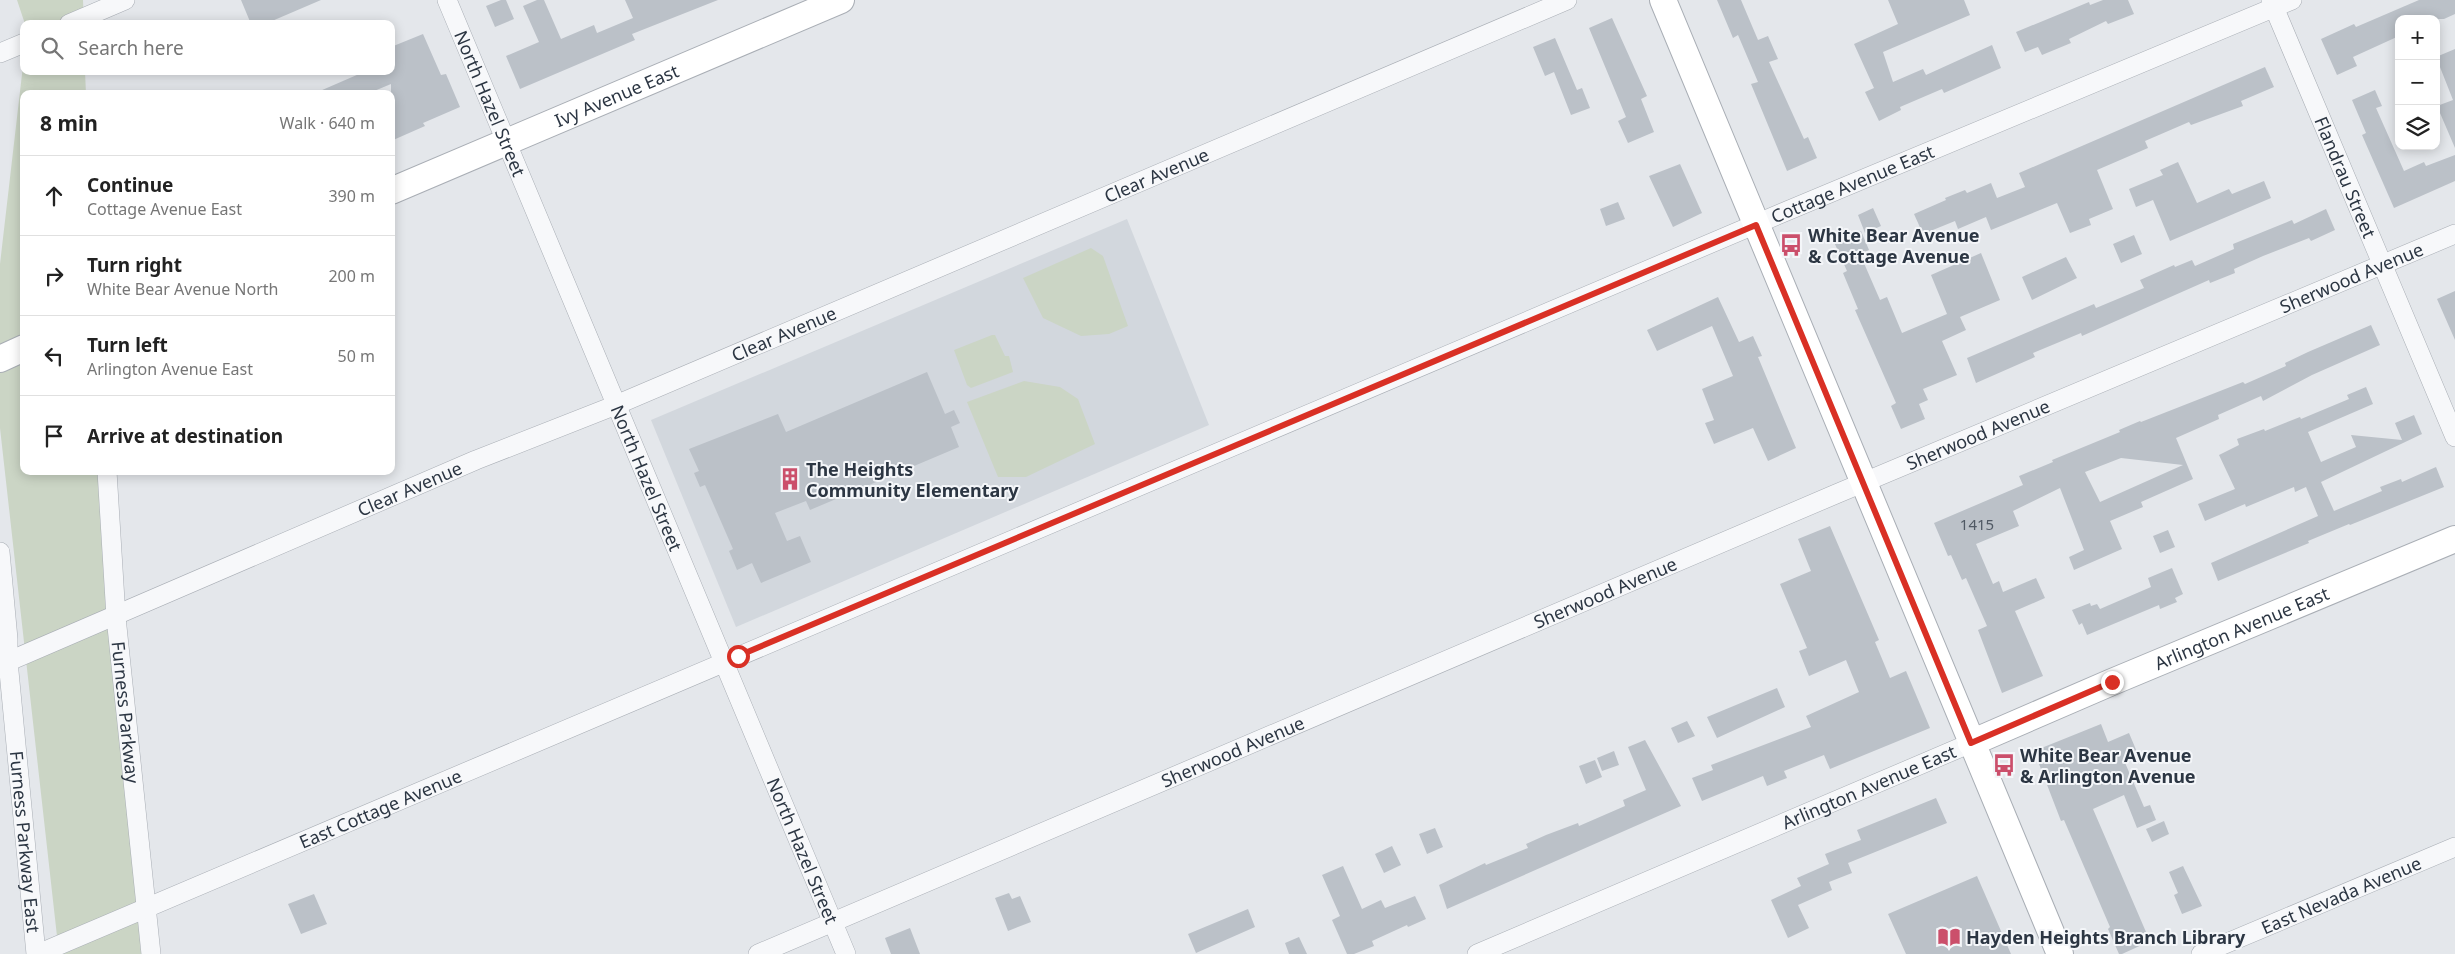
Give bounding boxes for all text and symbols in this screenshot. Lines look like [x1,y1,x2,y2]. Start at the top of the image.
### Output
map controls [2395,15,2440,150]
button: + [2395,15,2440,60]
search box [20,20,395,75]
street label: North Hazel Street [449,27,532,180]
icon: search [38,34,66,62]
text: Search here [78,35,184,61]
street label: Ivy Avenue East [551,58,683,132]
button: − [2395,60,2440,105]
button: layers [2395,105,2440,150]
text: 8 min [40,109,98,137]
text: Walk · 640 m [280,112,375,134]
street label: Flandrau Street [2309,113,2382,242]
street label: Cottage Avenue East [1767,139,1938,228]
street label: Clear Avenue [1100,142,1212,208]
text: Continue [87,172,173,198]
icon: ahead [40,182,68,210]
text: 390 m [328,185,375,207]
text: Cottage Avenue East [87,198,242,220]
place label: White Bear Avenue & Cottage Avenue [1808,223,1980,268]
bus stop icon: White Bear Avenue & Cottage Avenue [1778,232,1804,258]
street label: Sherwood Avenue [2276,237,2427,318]
text: Turn right [87,252,182,278]
icon: right [40,262,68,290]
text: 200 m [328,265,375,287]
text: White Bear Avenue North [87,278,278,300]
street label: Clear Avenue [728,301,840,366]
text: Turn left [87,332,168,358]
icon: left [40,342,68,370]
text: 50 m [338,345,375,367]
text: Arlington Avenue East [87,358,253,380]
street label: Sherwood Avenue [1903,394,2053,475]
street label: North Hazel Street [606,401,688,555]
icon: arrive [40,422,68,450]
text: Arrive at destination [87,423,283,449]
street label: Clear Avenue [354,455,466,522]
place label: The Heights Community Elementary [806,457,1019,502]
building icon: The Heights Community Elementary [777,466,803,492]
house number: 1415 [1960,514,1994,534]
street label: Sherwood Avenue [1530,551,1680,634]
street label: Arlington Avenue East [2151,581,2333,675]
street label: Furness Parkway [107,640,145,785]
route start [727,645,750,668]
route end [2101,671,2124,694]
street label: Sherwood Avenue [1157,710,1308,793]
street label: Arlington Avenue East [1778,739,1960,834]
place label: White Bear Avenue & Arlington Avenue [2020,743,2196,788]
street label: Furness Parkway East [5,750,46,934]
bus stop icon: White Bear Avenue & Arlington Avenue [1991,752,2017,778]
street label: East Cottage Avenue [295,763,465,854]
street label: North Hazel Street [762,774,844,928]
street label: East Nevada Avenue [2257,851,2425,939]
library icon: Hayden Heights Branch Library [1936,924,1962,950]
place label: Hayden Heights Branch Library [1966,925,2246,949]

